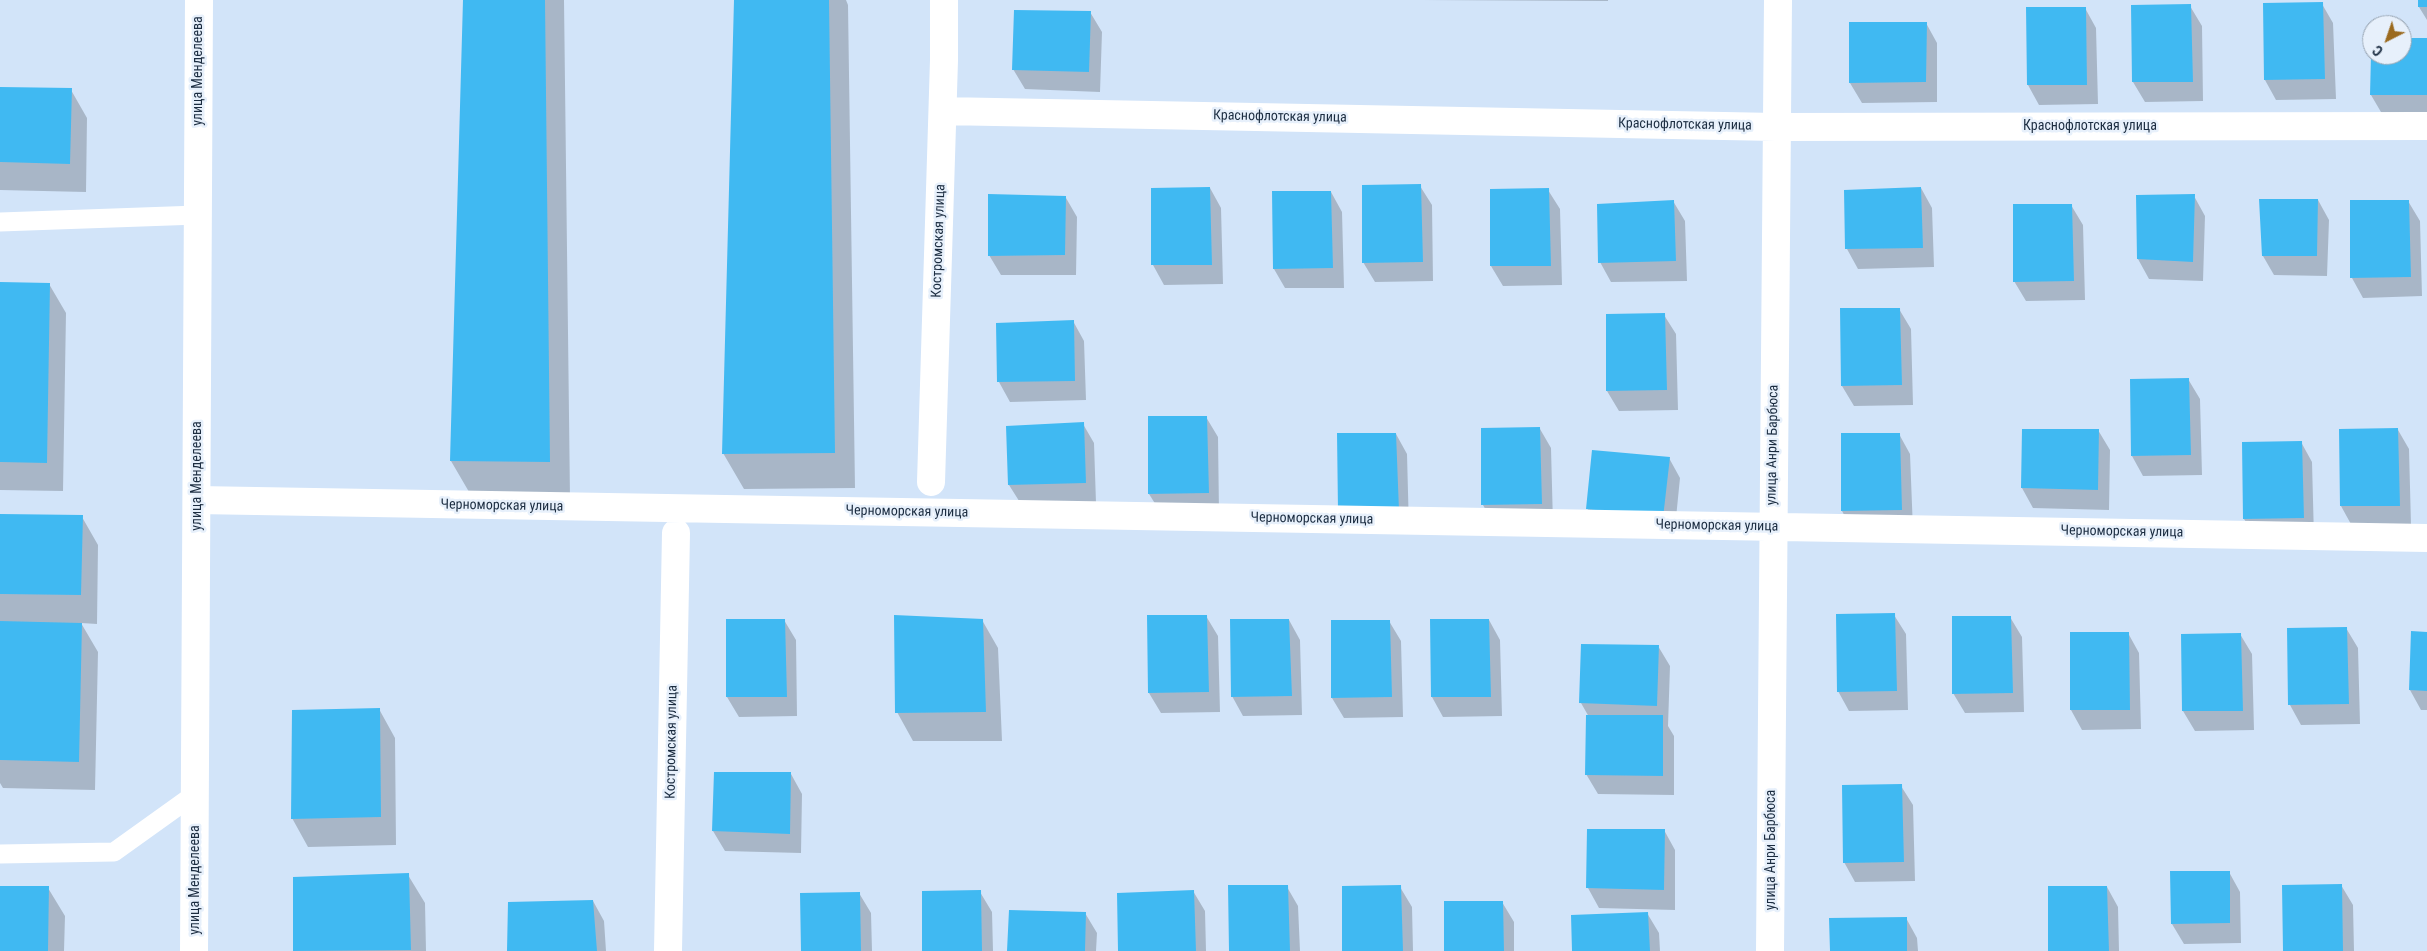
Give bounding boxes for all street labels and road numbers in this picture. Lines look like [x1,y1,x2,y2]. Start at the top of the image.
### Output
street label: улица Менделеева [190,16,206,126]
street label: Краснофлотская улица [1213,107,1347,127]
street label: Краснофлотская улица [1618,115,1752,135]
street label: Краснофлотская улица [2023,118,2157,134]
street label: Костромская улица [929,184,949,298]
street label: улица Анри Барбюса [1764,385,1782,505]
street label: улица Менделеева [189,421,205,531]
street label: Черноморская улица [440,497,564,515]
street label: Черноморская улица [845,503,969,521]
street label: Черноморская улица [1250,510,1374,528]
street label: Черноморская улица [1655,517,1779,535]
street label: Черноморская улица [2060,523,2184,541]
street label: Костромская улица [663,685,681,799]
street label: улица Анри Барбюса [1763,790,1779,910]
street label: улица Менделеева [187,825,203,935]

